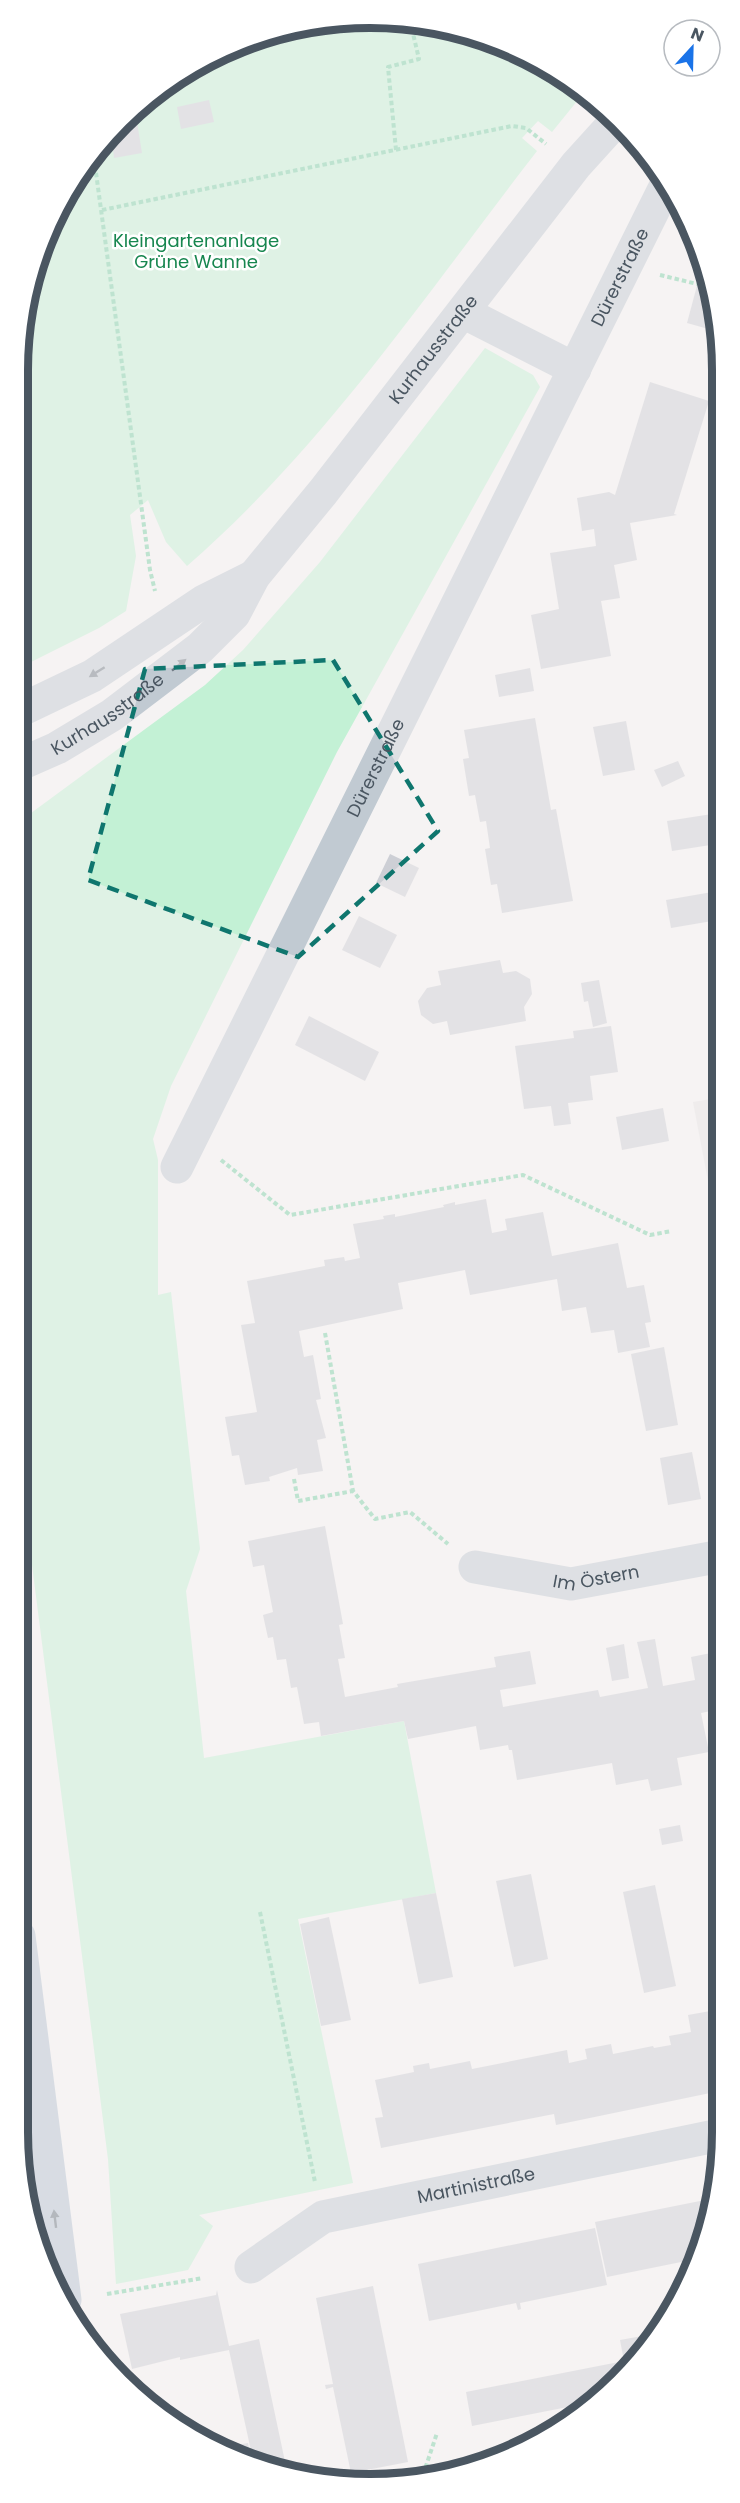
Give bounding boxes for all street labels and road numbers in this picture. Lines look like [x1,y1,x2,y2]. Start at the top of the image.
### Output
street label: Dürerstraße [585,223,655,331]
street label: Kurhausstraße [383,289,483,409]
street label: Kurhausstraße [46,667,169,761]
street label: Dürerstraße [340,714,410,821]
street label: Im Östern [551,1559,641,1597]
street label: Martinistraße [415,2161,537,2209]

